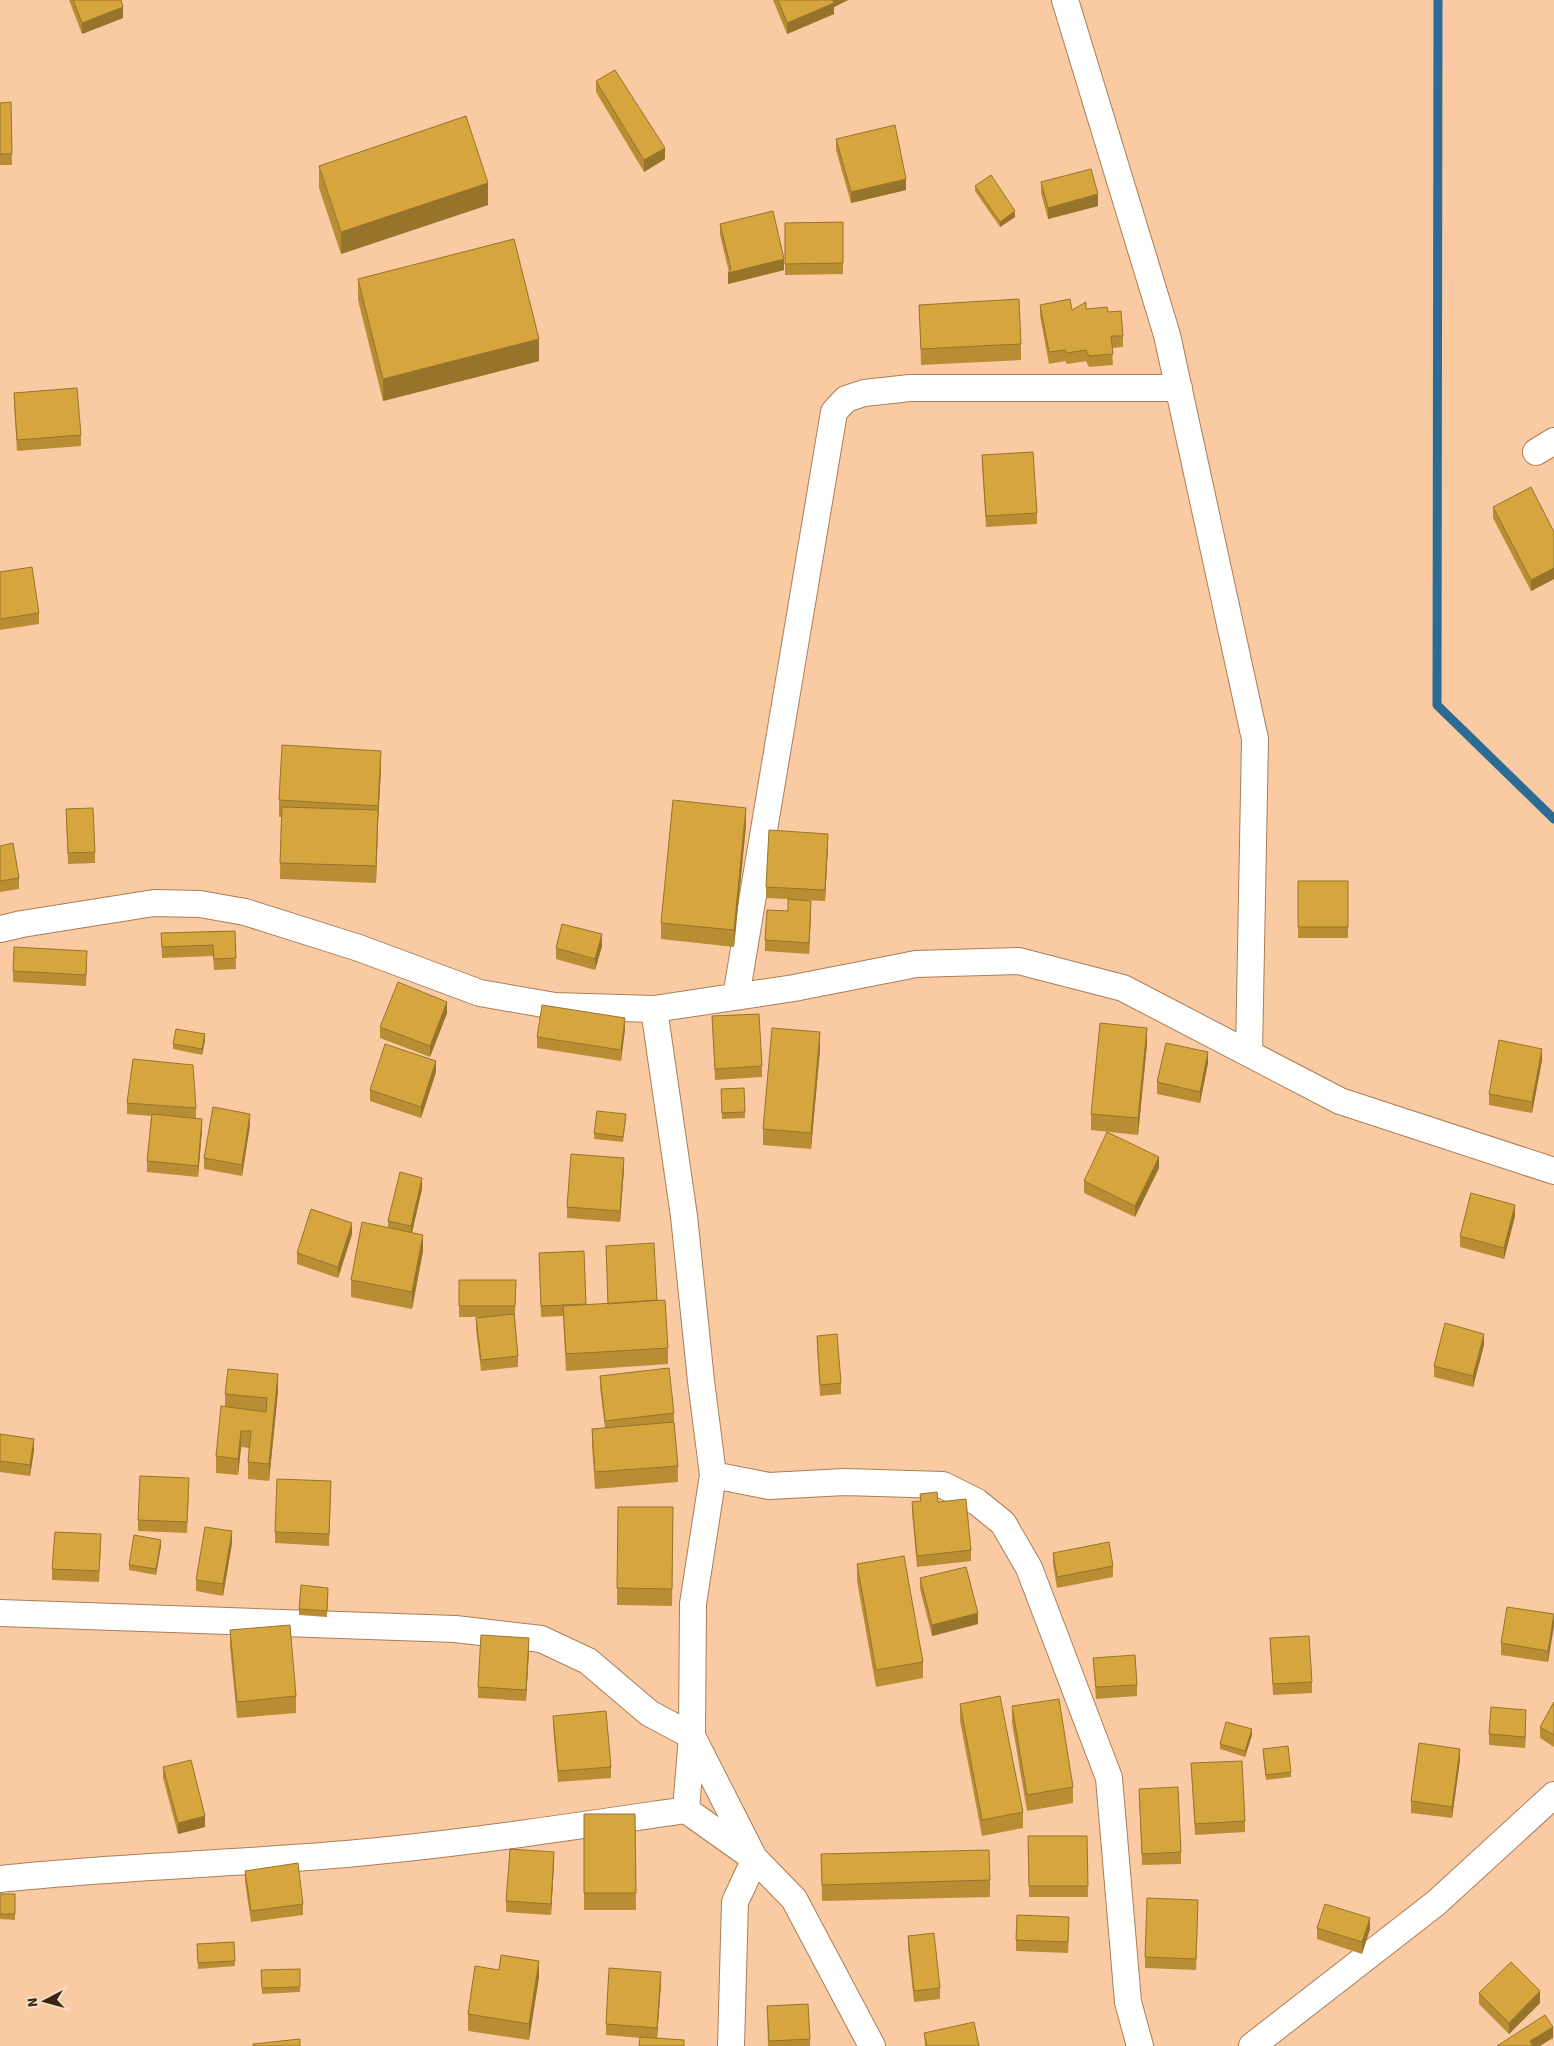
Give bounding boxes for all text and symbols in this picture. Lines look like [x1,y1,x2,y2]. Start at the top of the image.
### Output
north arrow [20,1976,70,2026]
text: N [23,1997,43,2008]

